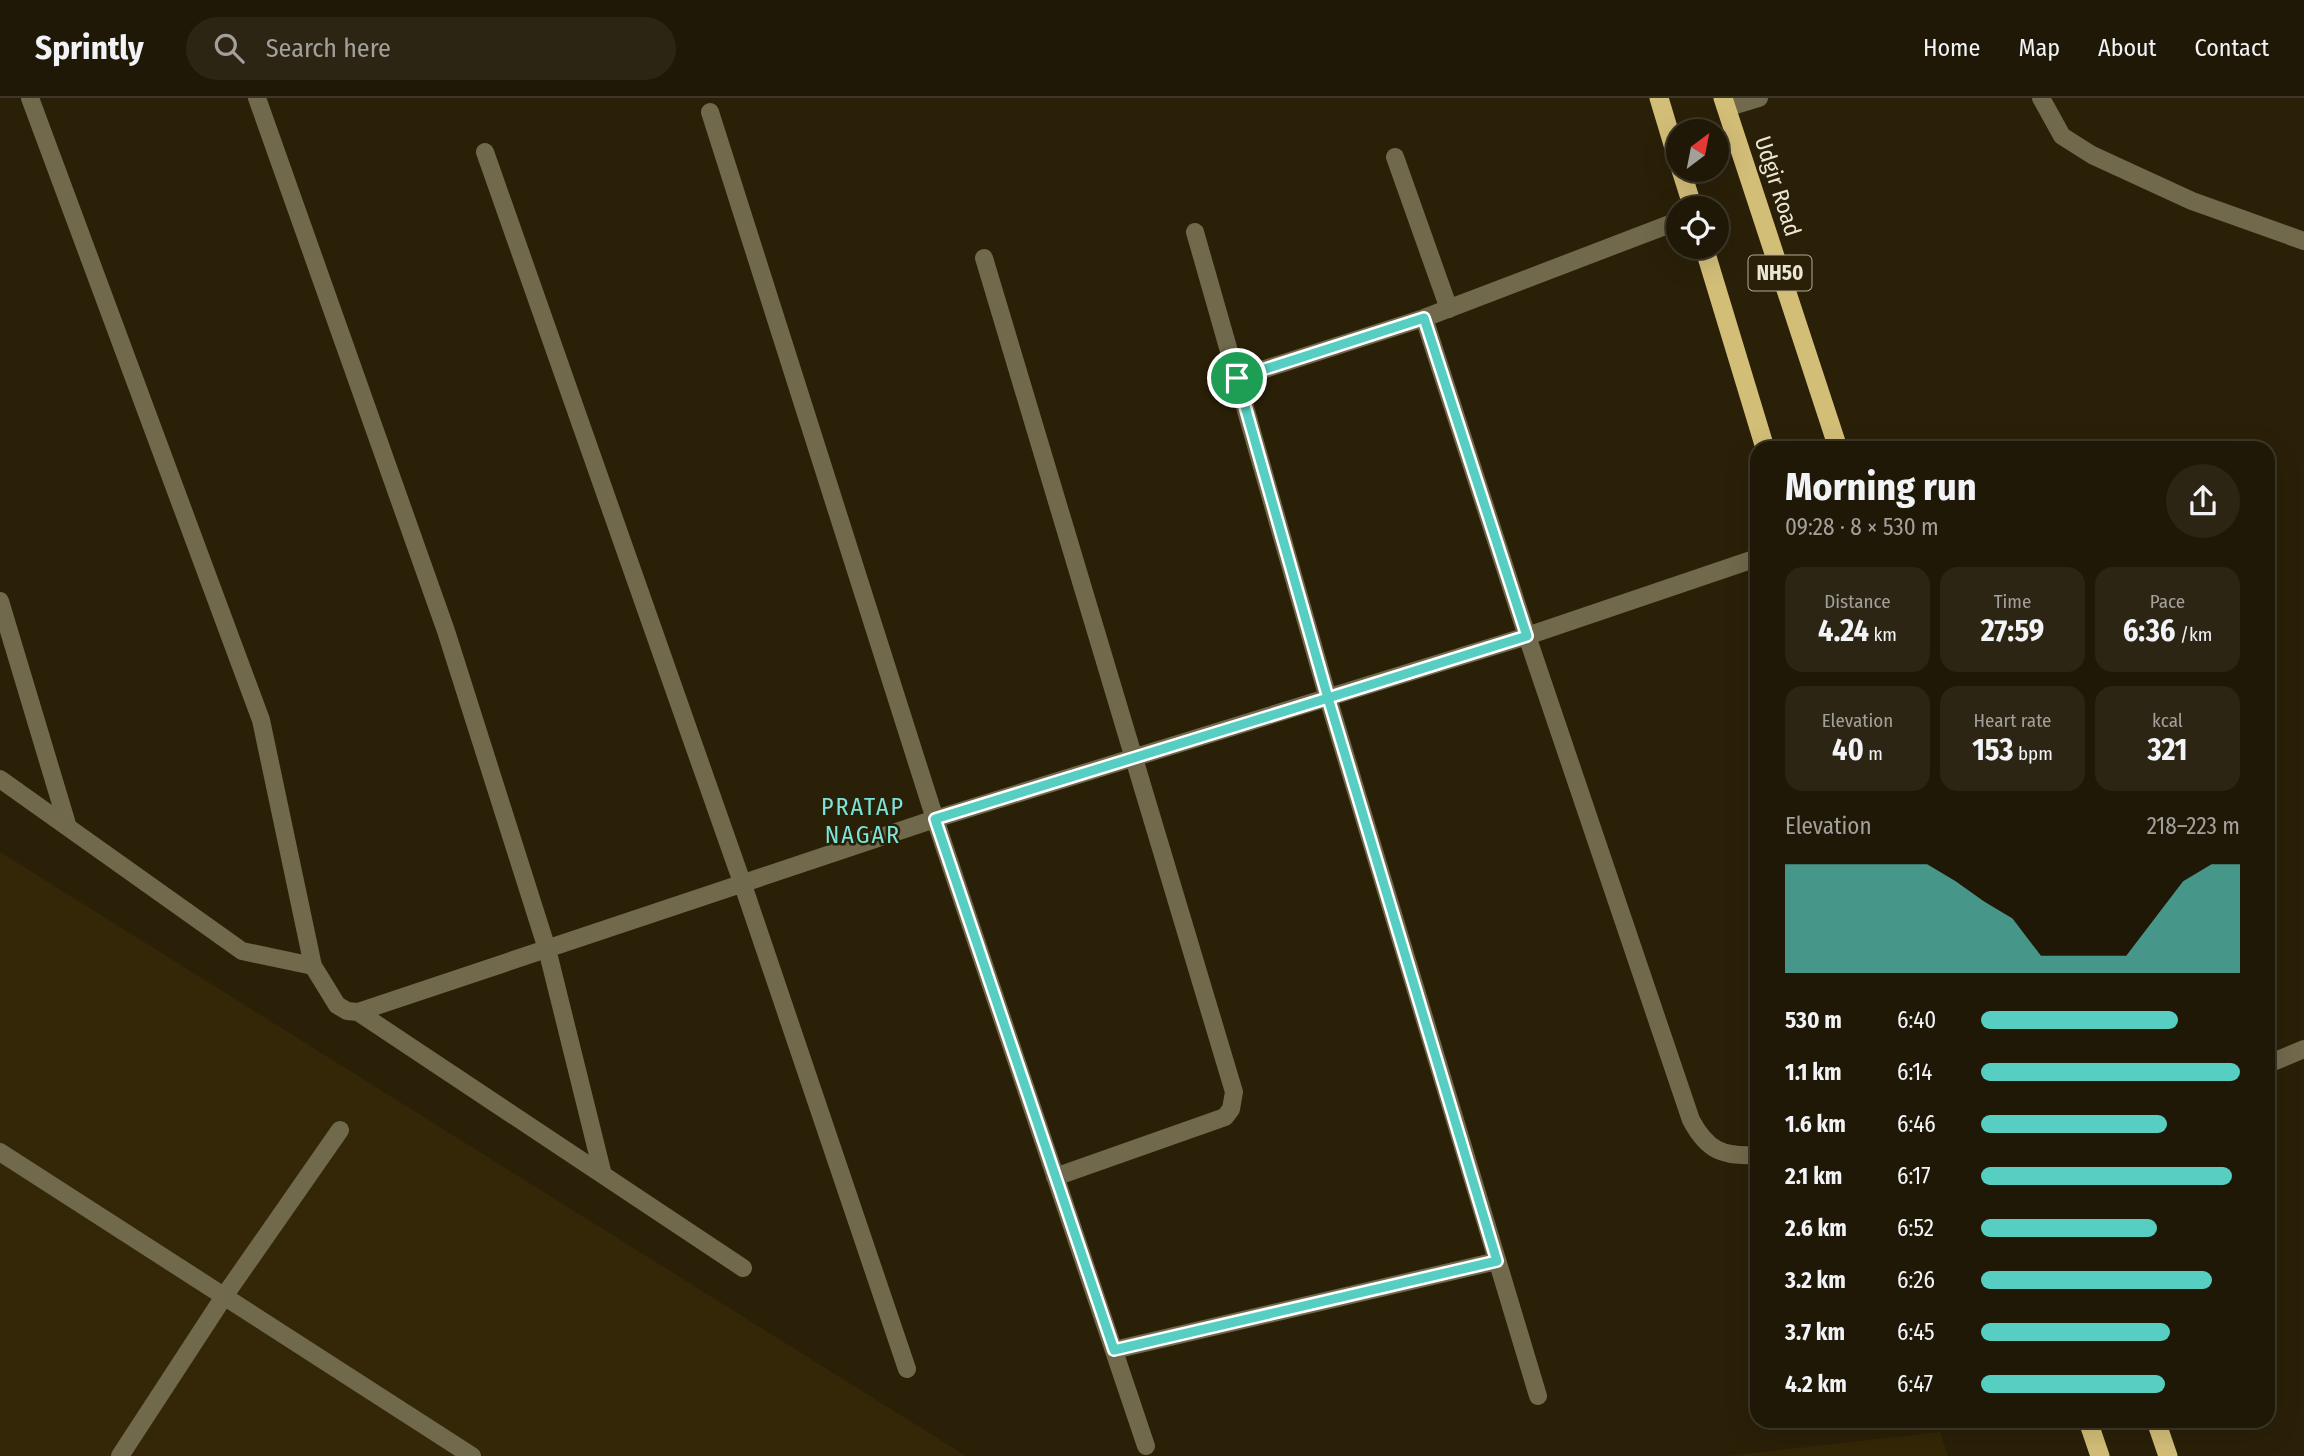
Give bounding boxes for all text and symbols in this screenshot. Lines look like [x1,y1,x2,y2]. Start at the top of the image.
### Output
search box [186,17,676,80]
text: Sprintly [35,28,144,68]
icon: search [210,29,248,67]
text: Search here [266,33,391,64]
text: Home [1923,34,1980,62]
text: Map [2018,34,2060,62]
text: About [2098,34,2156,62]
text: Contact [2194,34,2269,62]
north arrow [1666,119,1729,182]
map controls [1666,119,1729,259]
street label: Udgir Road [1749,132,1807,240]
button: locate [1666,196,1729,259]
road number: NH50 [1748,256,1812,290]
pin [1207,348,1267,408]
icon: arrive [1218,359,1256,397]
text: Morning run [1785,464,1977,510]
button: share [2166,464,2240,538]
text: 09:28 · 8 × 530 m [1785,513,1939,541]
text: Distance [1824,590,1891,613]
text: Time [1994,590,2031,613]
text: Pace [2150,590,2185,613]
text: 4.24 [1818,613,1869,649]
text: 27:59 [1981,613,2044,649]
text: 6:36 [2123,613,2176,649]
text: km [1869,623,1897,646]
text: /km [2176,623,2212,646]
text: Elevation [1822,709,1893,732]
text: Heart rate [1973,709,2052,732]
text: kcal [2152,709,2183,732]
text: 40 [1832,732,1864,768]
text: 153 [1972,732,2014,768]
text: 321 [2147,732,2188,768]
text: m [1864,742,1883,765]
text: bpm [2014,742,2053,765]
district label: PRATAP NAGAR [821,793,905,849]
text: Elevation [1785,812,1872,840]
text: 218–223 m [2147,812,2240,840]
text: 530 m [1785,1006,1842,1034]
text: 6:40 [1897,1006,1936,1034]
text: 1.1 km [1785,1058,1841,1086]
text: 6:14 [1897,1058,1932,1086]
text: 1.6 km [1785,1110,1846,1138]
text: 6:46 [1897,1110,1936,1138]
text: 2.1 km [1785,1162,1842,1190]
text: 6:17 [1897,1162,1931,1190]
text: 2.6 km [1785,1214,1847,1242]
text: 6:52 [1897,1214,1934,1242]
text: 3.2 km [1785,1266,1846,1294]
text: 6:26 [1897,1266,1935,1294]
text: 3.7 km [1785,1318,1845,1346]
text: 6:45 [1897,1318,1935,1346]
text: 4.2 km [1785,1370,1847,1398]
text: 6:47 [1897,1370,1933,1398]

